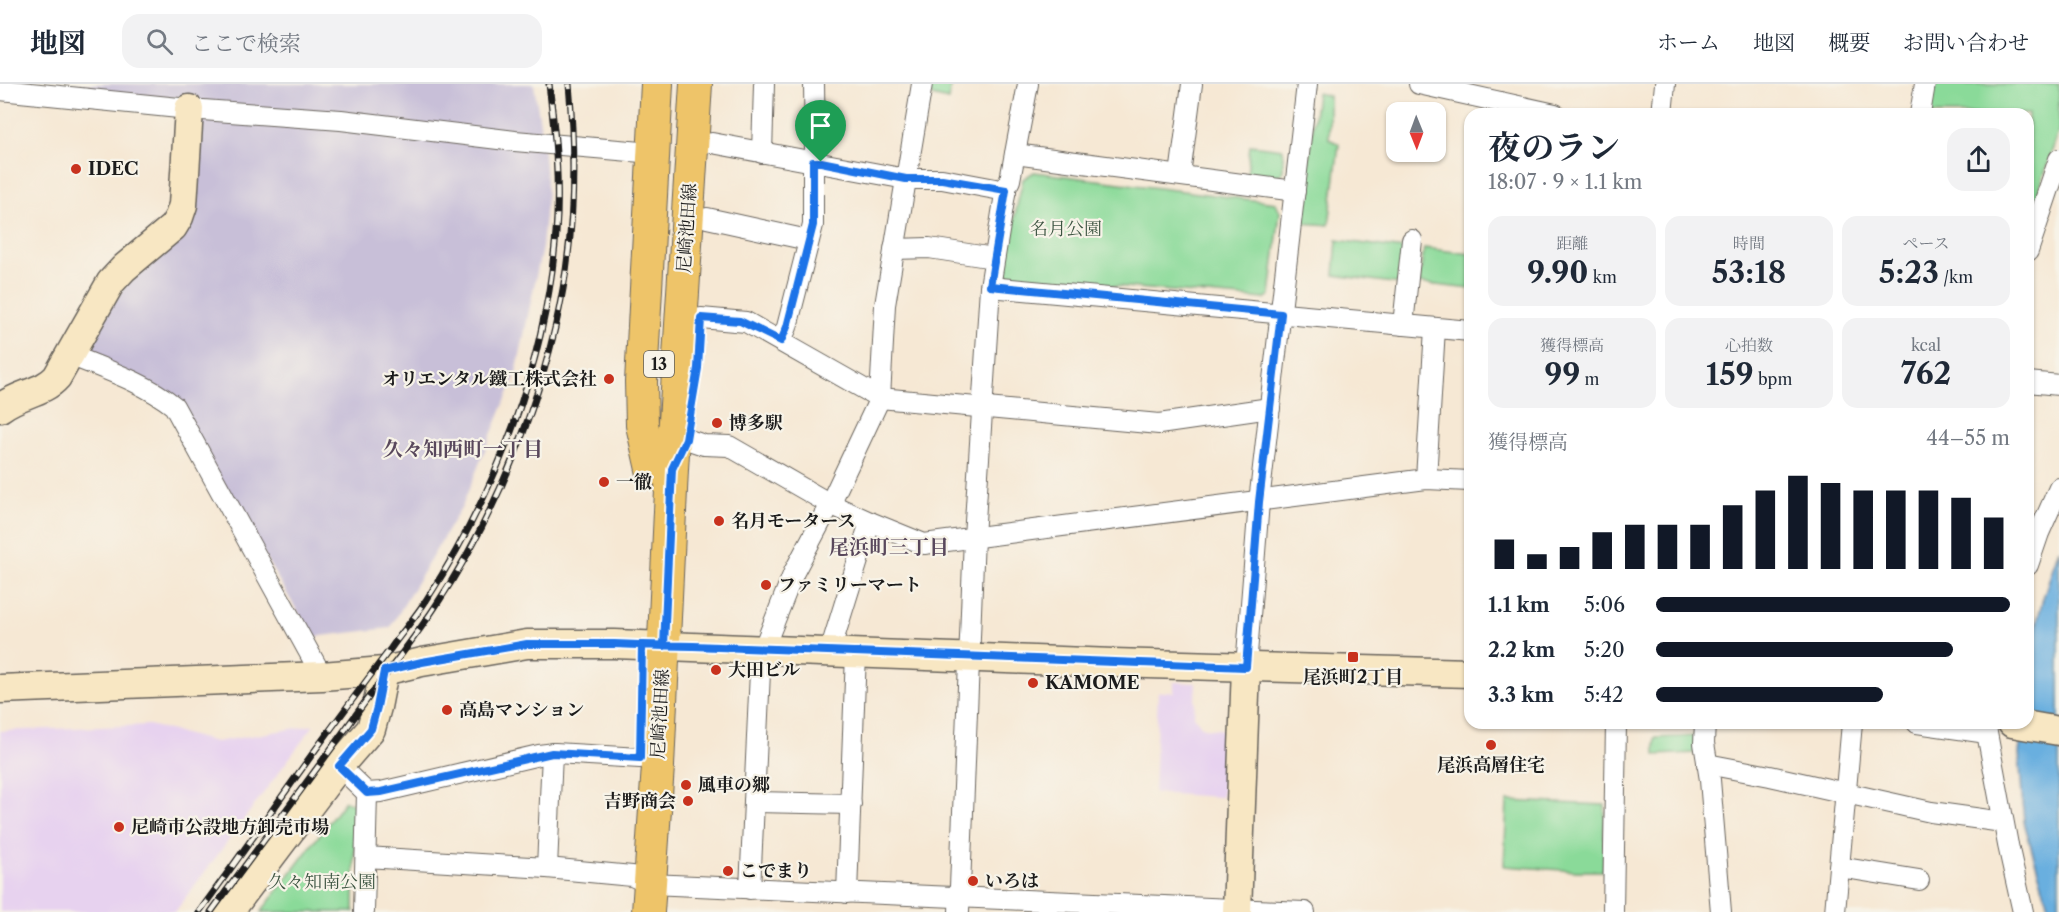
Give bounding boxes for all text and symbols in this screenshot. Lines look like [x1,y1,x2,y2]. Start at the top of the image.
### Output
search box [122,14,542,68]
icon: search [143,25,176,58]
text: 地図 [30,26,86,60]
text: ここで検索 [191,30,301,57]
text: ホーム [1657,30,1720,55]
text: 地図 [1753,30,1795,55]
text: 概要 [1828,30,1870,55]
text: お問い合わせ [1903,30,2029,55]
pin [795,100,846,162]
north arrow [1386,102,1446,162]
map controls [1386,102,1446,162]
icon: arrive [804,109,837,142]
text: 夜のラン [1488,127,1620,168]
button: share [1947,128,2010,191]
place label: IDEC [88,158,139,180]
marker: IDEC [69,162,83,176]
text: 18:07 · 9 × 1.1 km [1488,170,1642,194]
street label: 尼崎池田線 [673,182,701,274]
park label: 名月公園 [1030,218,1102,240]
text: 距離 [1556,233,1588,253]
text: 時間 [1733,233,1765,253]
text: ペース [1902,233,1950,253]
text: 9.90 [1527,254,1588,291]
text: 53:18 [1712,254,1786,291]
text: 5:23 [1879,254,1939,291]
text: km [1588,267,1617,287]
text: /km [1939,267,1973,287]
text: 獲得標高 [1540,335,1604,355]
text: 心拍数 [1725,335,1773,355]
text: kcal [1911,335,1941,355]
road number: 13 [644,351,674,377]
text: 762 [1901,355,1951,392]
text: 99 [1545,356,1580,393]
text: 159 [1706,356,1754,393]
place label: オリエンタル鐵工株式会社 [382,368,597,390]
text: m [1580,369,1599,389]
text: bpm [1754,369,1792,389]
marker: オリエンタル鐵工株式会社 [602,372,616,386]
place label: 博多駅 [729,412,783,434]
marker: 博多駅 [710,416,724,430]
text: 44–55 m [1926,426,2010,450]
text: 獲得標高 [1488,430,1568,454]
district label: 久々知西町一丁目 [383,437,543,461]
place label: 一徹 [616,471,652,493]
marker: 一徹 [597,475,611,489]
place label: 名月モータース [731,510,855,532]
marker: 名月モータース [712,514,726,528]
district label: 尾浜町三丁目 [829,535,949,559]
place label: ファミリーマート [778,574,922,596]
marker: ファミリーマート [759,578,773,592]
text: 1.1 km [1488,593,1550,617]
text: 5:06 [1584,593,1625,617]
text: 2.2 km [1488,638,1555,662]
text: 5:20 [1584,638,1625,662]
marker: 尾浜町2丁目 [1346,650,1360,664]
place label: 大田ビル [728,659,800,681]
marker: 大田ビル [709,663,723,677]
place label: 尾浜町2丁目 [1303,666,1403,688]
street label: 尼崎池田線 [647,668,673,760]
place label: KAMOME [1045,672,1140,694]
marker: KAMOME [1026,676,1040,690]
text: 3.3 km [1488,683,1554,707]
text: 5:42 [1584,683,1624,707]
place label: 高島マンション [459,699,584,721]
marker: 高島マンション [440,703,454,717]
marker: 尾浜高層住宅 [1484,738,1498,752]
place label: 尾浜高層住宅 [1437,754,1545,776]
place label: 風車の郷 [698,774,770,796]
marker: 風車の郷 [679,778,693,792]
place label: 吉野商会 [604,790,676,812]
marker: 吉野商会 [681,794,695,808]
place label: 尼崎市公設地方卸売市場 [131,816,329,838]
marker: 尼崎市公設地方卸売市場 [112,820,126,834]
place label: こでまり [740,860,812,882]
marker: こでまり [721,864,735,878]
place label: いろは [985,870,1039,892]
park label: 久々知南公園 [268,871,376,893]
marker: いろは [966,874,980,888]

